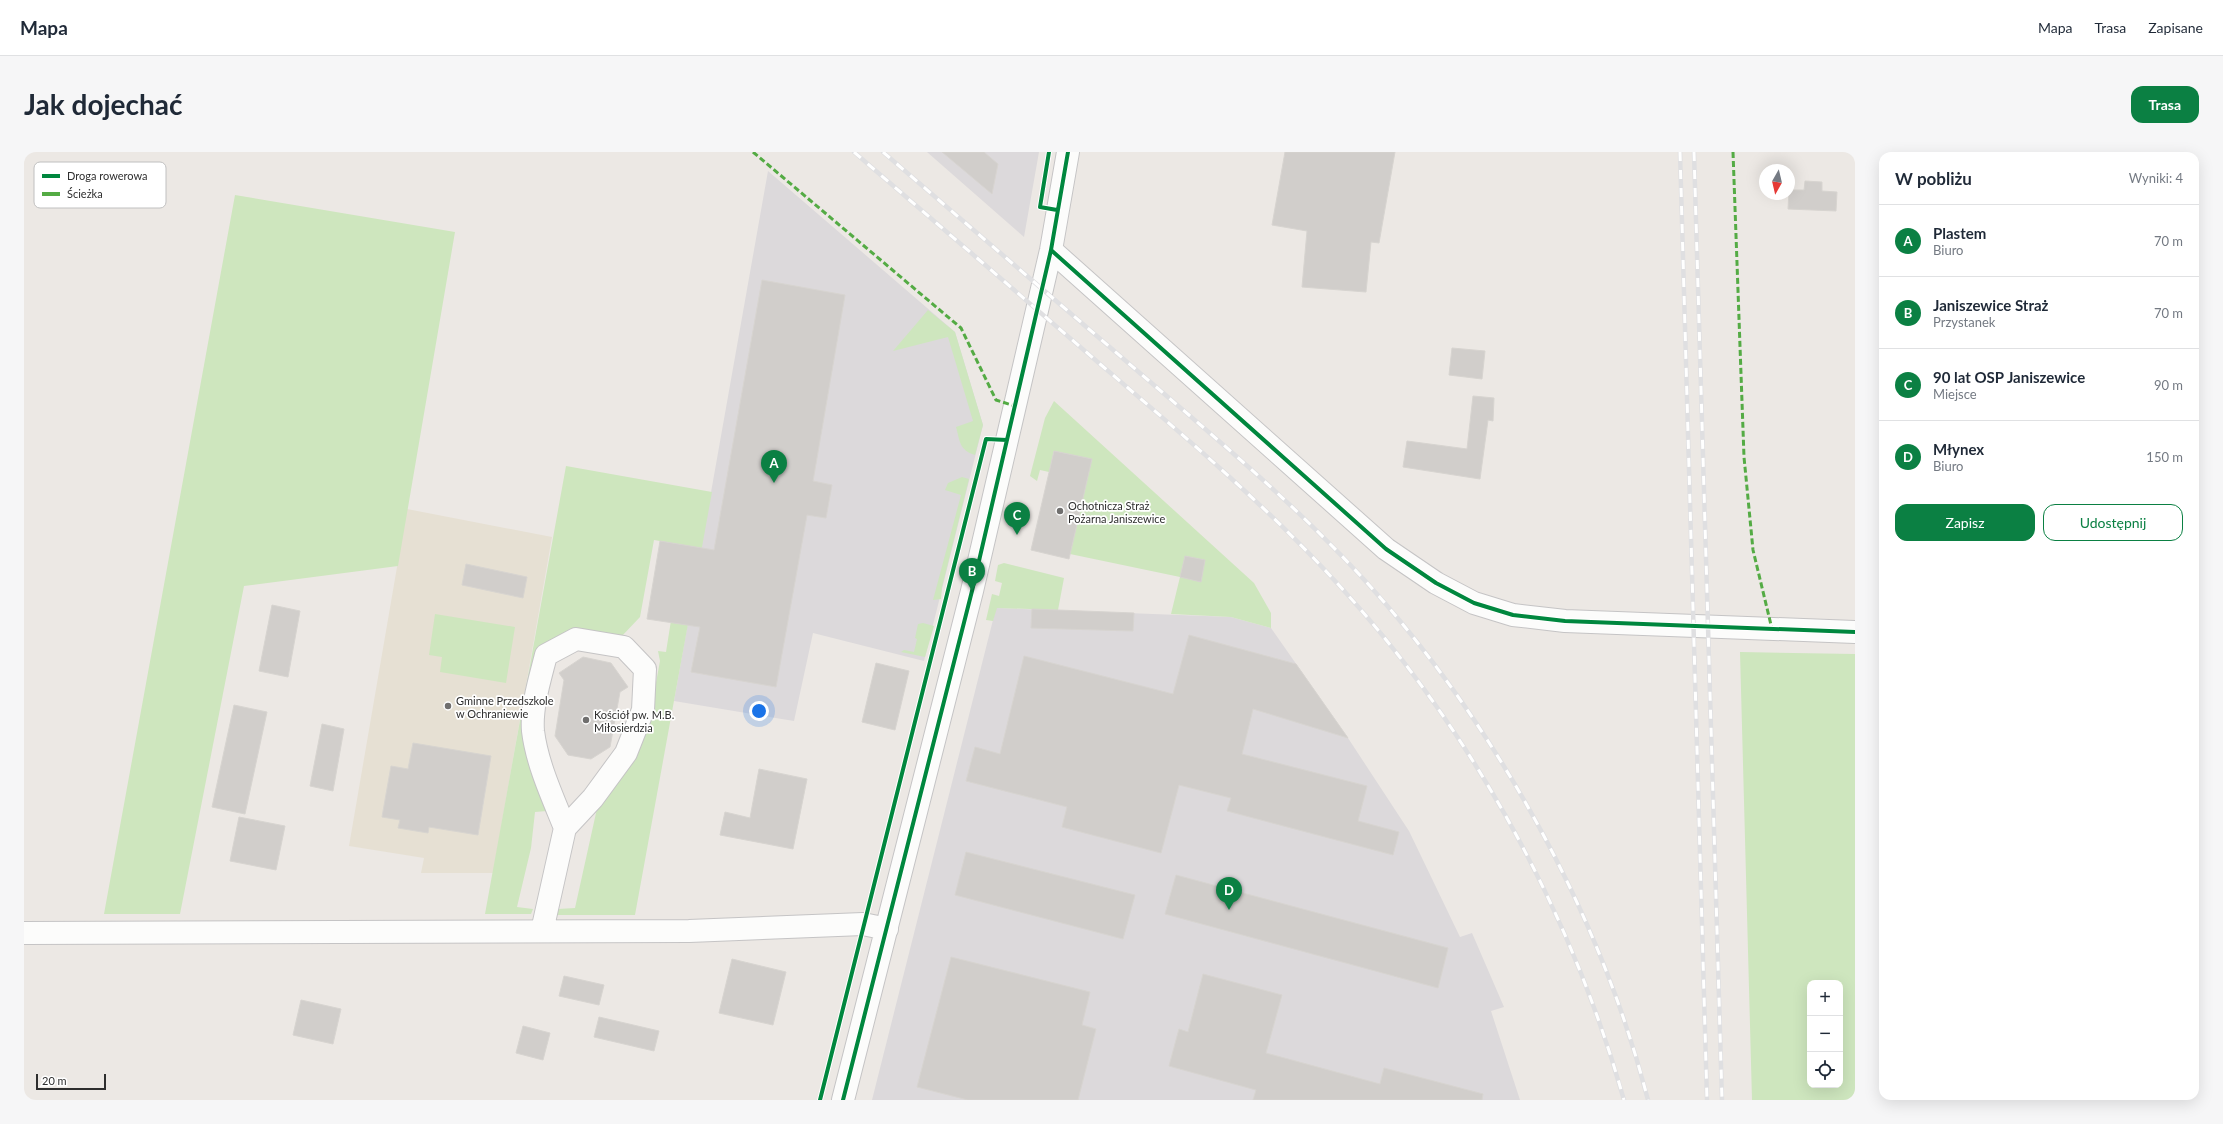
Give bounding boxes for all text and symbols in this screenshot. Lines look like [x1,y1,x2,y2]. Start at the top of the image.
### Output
text: Mapa [20,16,68,39]
text: Mapa [2038,19,2073,36]
text: Trasa [2095,19,2126,36]
text: Zapisane [2148,19,2203,36]
button: Trasa [2131,86,2199,123]
text: Jak dojechać [24,87,183,121]
legend [34,162,166,208]
north arrow [1759,164,1795,200]
text: W pobliżu [1895,168,1972,189]
text: Droga rowerowa [67,169,148,182]
text: Wyniki: 4 [2129,170,2183,186]
text: Ścieżka [67,187,103,200]
text: Plastem [1933,224,1986,242]
text: A [1903,233,1913,249]
text: 70 m [2154,233,2183,249]
text: Biuro [1933,242,1963,258]
text: Janiszewice Straż [1933,296,2048,314]
text: B [1904,305,1912,321]
text: 70 m [2154,305,2183,321]
text: Przystanek [1933,314,1995,330]
text: 90 lat OSP Janiszewice [1933,368,2085,386]
text: C [1904,377,1912,393]
text: 90 m [2154,377,2183,393]
text: Miejsce [1933,386,1977,402]
text: Młynex [1933,440,1984,458]
text: D [1903,449,1913,465]
text: 150 m [2146,449,2183,465]
pin: A [761,450,787,483]
text: Biuro [1933,458,1963,474]
place label: Ochotnicza Straż Pożarna Janiszewice [1068,499,1165,525]
pin: C [1004,502,1030,535]
button: Zapisz [1895,504,2035,541]
button: Udostępnij [2043,504,2183,541]
marker: Ochotnicza Straż Pożarna Janiszewice [1055,506,1065,516]
pin: B [959,558,985,591]
place label: Gminne Przedszkole w Ochraniewie [456,694,554,720]
marker: Gminne Przedszkole w Ochraniewie [443,701,453,711]
your location [749,701,769,721]
place label: Kościół pw. M.B. Miłosierdzia [594,708,674,734]
marker: Kościół pw. M.B. Miłosierdzia [581,715,591,725]
pin: D [1216,877,1242,910]
map controls [1807,980,1843,1088]
button: + [1807,980,1843,1016]
button: − [1807,1016,1843,1052]
button: locate [1807,1052,1843,1088]
scale bar [36,1072,106,1091]
text: 20 m [42,1074,67,1087]

